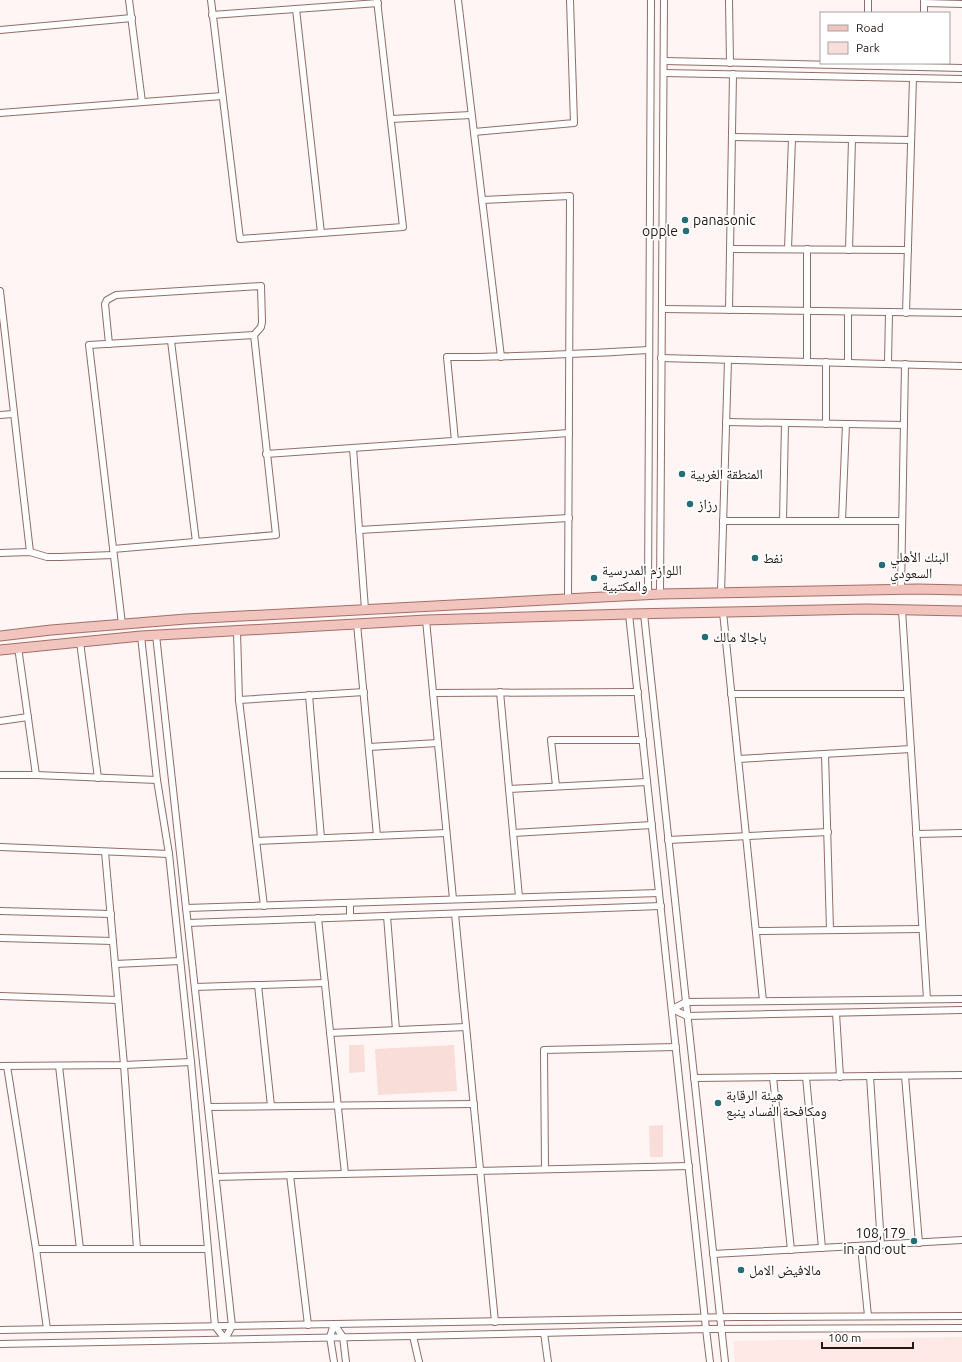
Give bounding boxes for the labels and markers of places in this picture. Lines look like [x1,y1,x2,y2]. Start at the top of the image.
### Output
place label: panasonic [693,212,756,228]
marker: panasonic [680,215,690,225]
place label: opple [642,223,678,239]
marker: opple [681,226,691,236]
place label: المنطقة الغربية [690,466,763,483]
marker: المنطقة الغربية [677,469,687,479]
place label: رزاز [697,496,718,513]
marker: رزاز [685,499,695,509]
place label: البنك الأهلي السعودي [890,549,949,585]
place label: نفط [763,550,783,566]
marker: نفط [750,553,760,563]
marker: البنك الأهلي السعودي [877,560,887,570]
place label: اللوازم المدرسية والمكتبية [602,562,682,595]
marker: اللوازم المدرسية والمكتبية [589,573,599,583]
place label: باجالا مالك [713,629,767,645]
marker: باجالا مالك [700,632,710,642]
place label: هيئة الرقابة ومكافحة الفساد ينبع [726,1087,827,1121]
marker: هيئة الرقابة ومكافحة الفساد ينبع [713,1098,723,1108]
place label: 108,179 in and out [843,1225,906,1257]
marker: 108,179 in and out [909,1236,919,1246]
place label: مالافيض الامل [749,1262,821,1279]
marker: مالافيض الامل [736,1265,746,1275]

